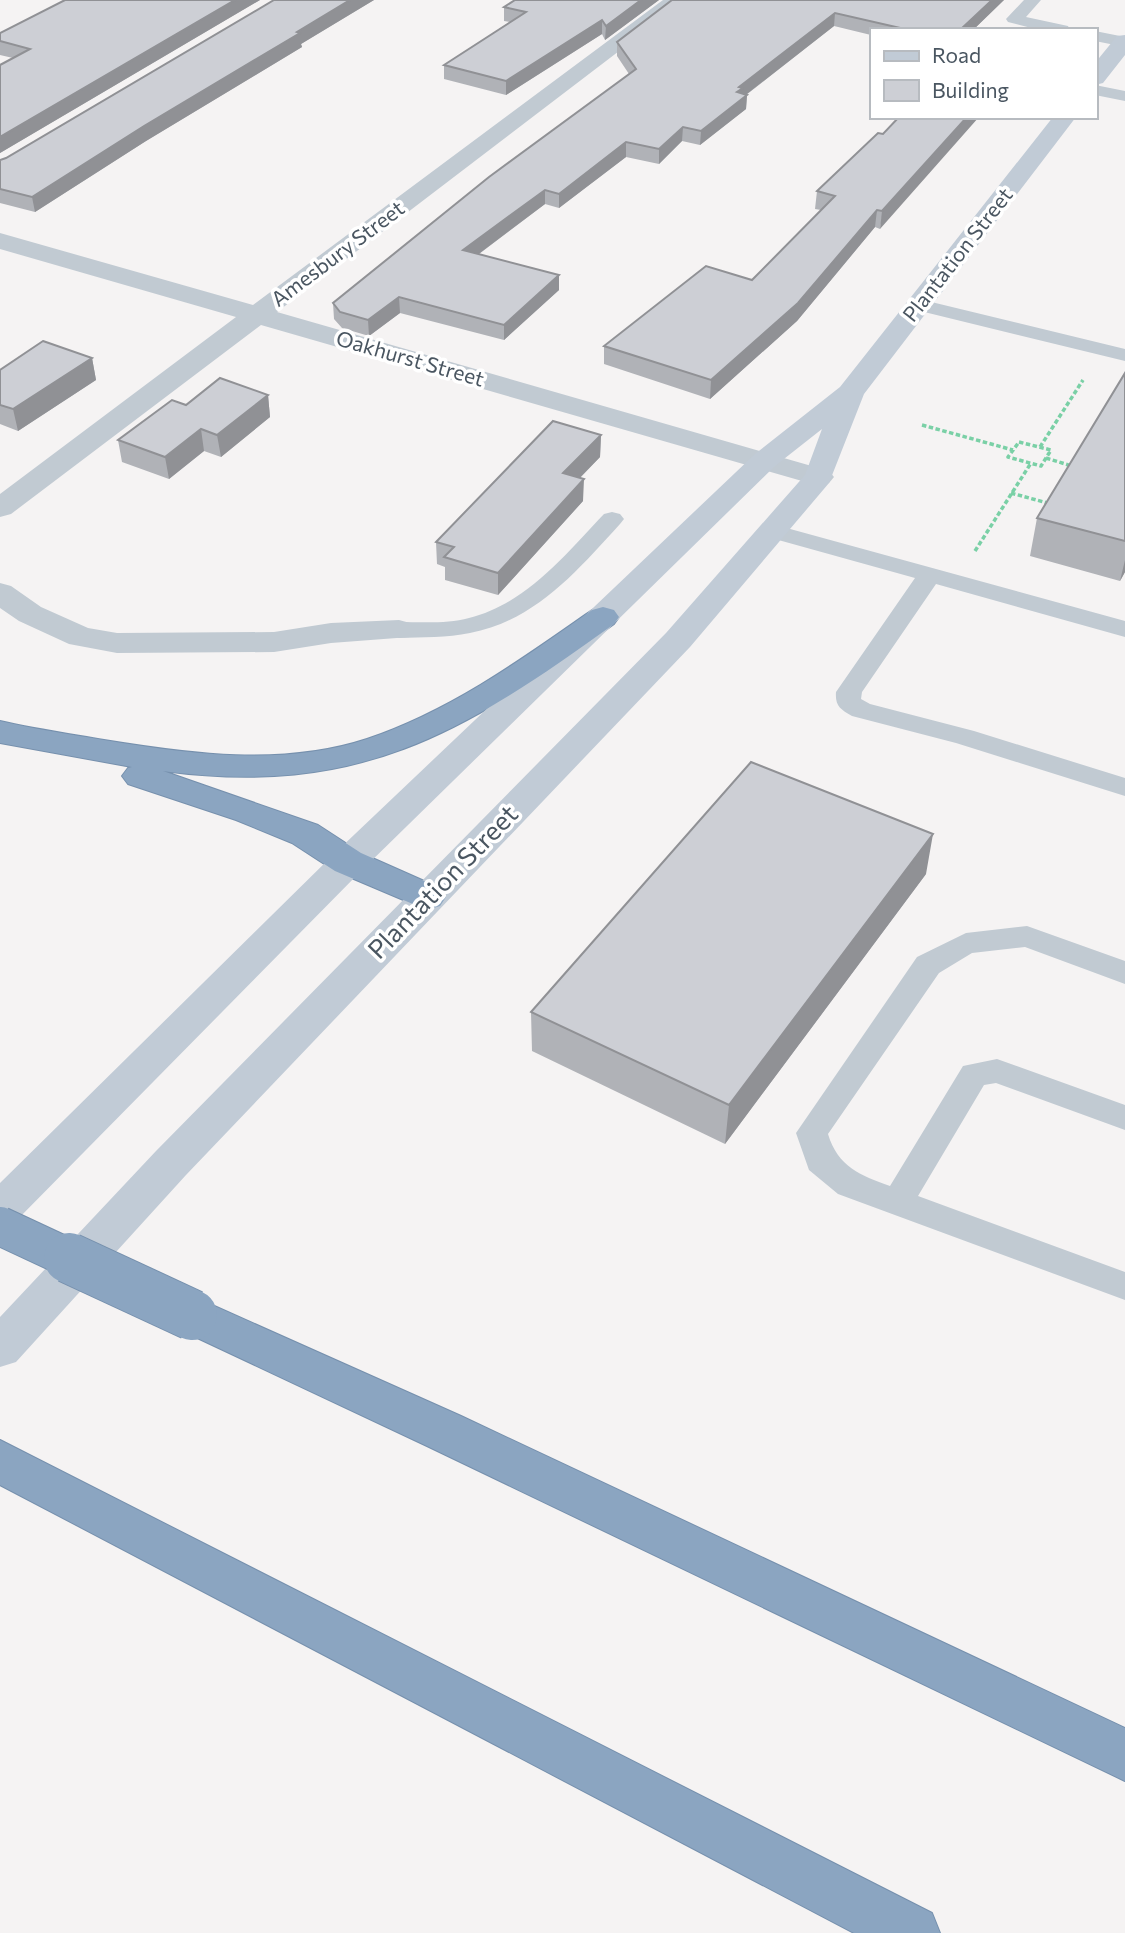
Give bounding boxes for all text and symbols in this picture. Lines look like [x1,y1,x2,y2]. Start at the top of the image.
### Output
legend [870,28,1097,119]
text: Road [932,42,981,67]
text: Building [932,77,1009,102]
street label: Plantation Street [897,182,1017,326]
street label: Amesbury Street [266,195,409,311]
street label: Oakhurst Street [334,324,487,391]
street label: Plantation Street [361,798,523,964]

